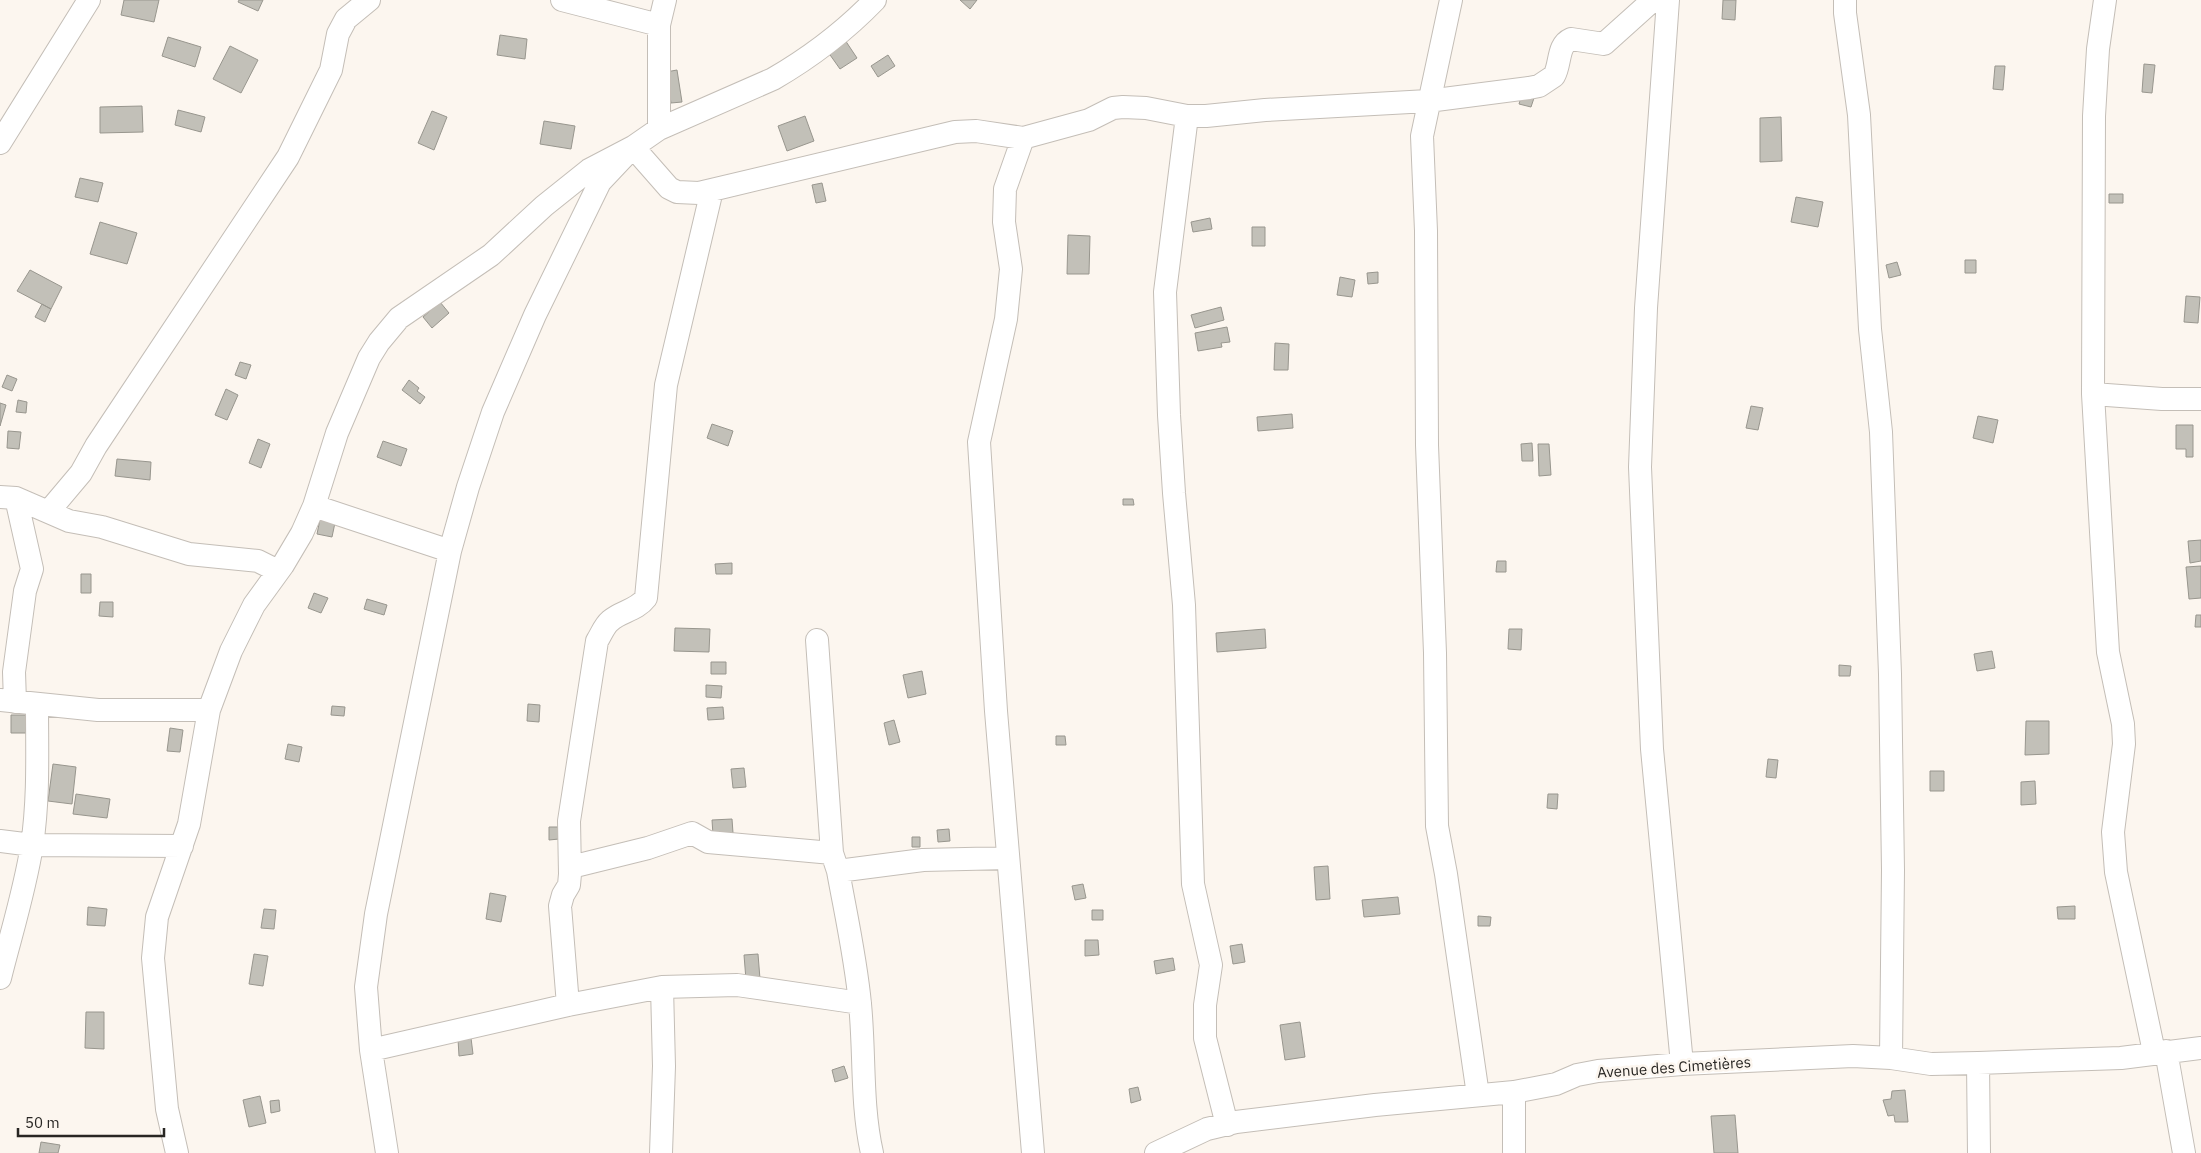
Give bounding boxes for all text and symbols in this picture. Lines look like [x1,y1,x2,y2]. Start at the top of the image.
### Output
street label: Avenue des Cimetières [1597,1052,1751,1082]
scale bar [18,1106,164,1138]
text: 50 m [25,1113,60,1132]

